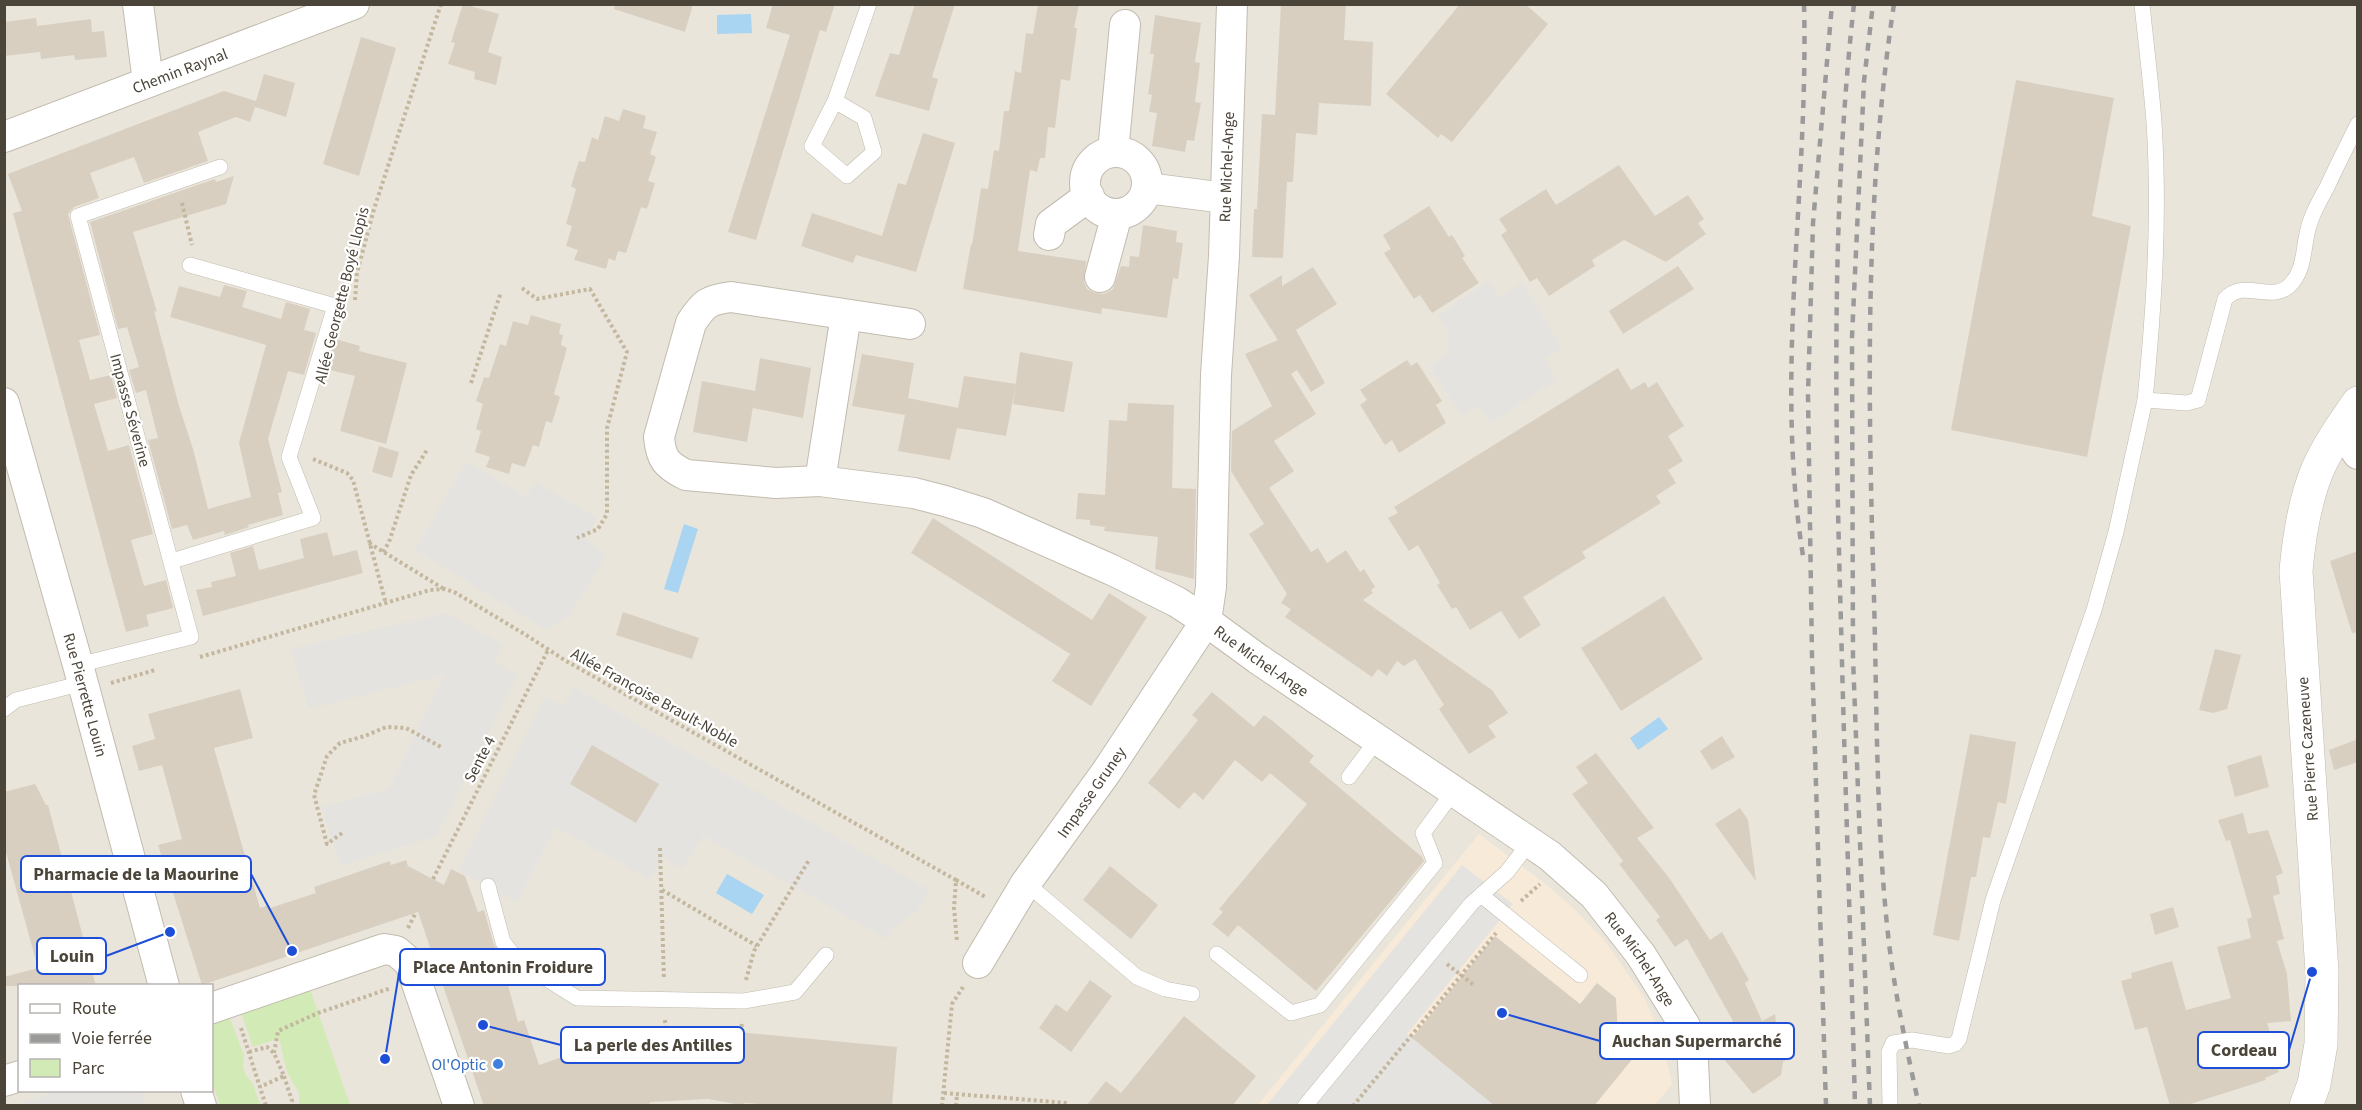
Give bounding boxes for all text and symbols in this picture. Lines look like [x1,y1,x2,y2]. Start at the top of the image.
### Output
street label: Chemin Raynal [129,43,231,99]
street label: Rue Michel-Ange [1214,111,1240,223]
street label: Allée Georgette Boyé Llopis [309,204,375,386]
street label: Impasse Séverine [104,351,156,470]
street label: Rue Michel-Ange [1209,620,1313,702]
street label: Rue Pierrette Louin [57,630,112,760]
street label: Allée Françoise Brault-Noble [567,643,742,753]
street label: Rue Pierre Cazeneuve [2292,676,2324,822]
street label: Sente 4 [459,732,501,787]
street label: Impasse Gruney [1052,742,1132,843]
callout: Pharmacie de la Maourine [21,856,251,892]
text: Pharmacie de la Maourine [33,862,239,887]
street label: Rue Michel-Ange [1599,907,1680,1011]
callout: Louin [37,938,106,974]
text: Louin [50,944,94,969]
callout: Place Antonin Froidure [400,949,605,985]
text: Place Antonin Froidure [413,955,593,980]
legend [18,984,213,1092]
text: Route [72,996,116,1021]
callout: Auchan Supermarché [1600,1023,1794,1059]
text: Voie ferrée [72,1026,152,1051]
callout: La perle des Antilles [561,1027,744,1063]
text: Auchan Supermarché [1611,1029,1782,1054]
callout: Cordeau [2198,1032,2289,1068]
text: La perle des Antilles [574,1033,732,1058]
text: Cordeau [2211,1038,2277,1063]
place label: Ol'Optic [431,1054,486,1076]
text: Parc [72,1056,105,1081]
marker: Ol'Optic [491,1057,505,1071]

